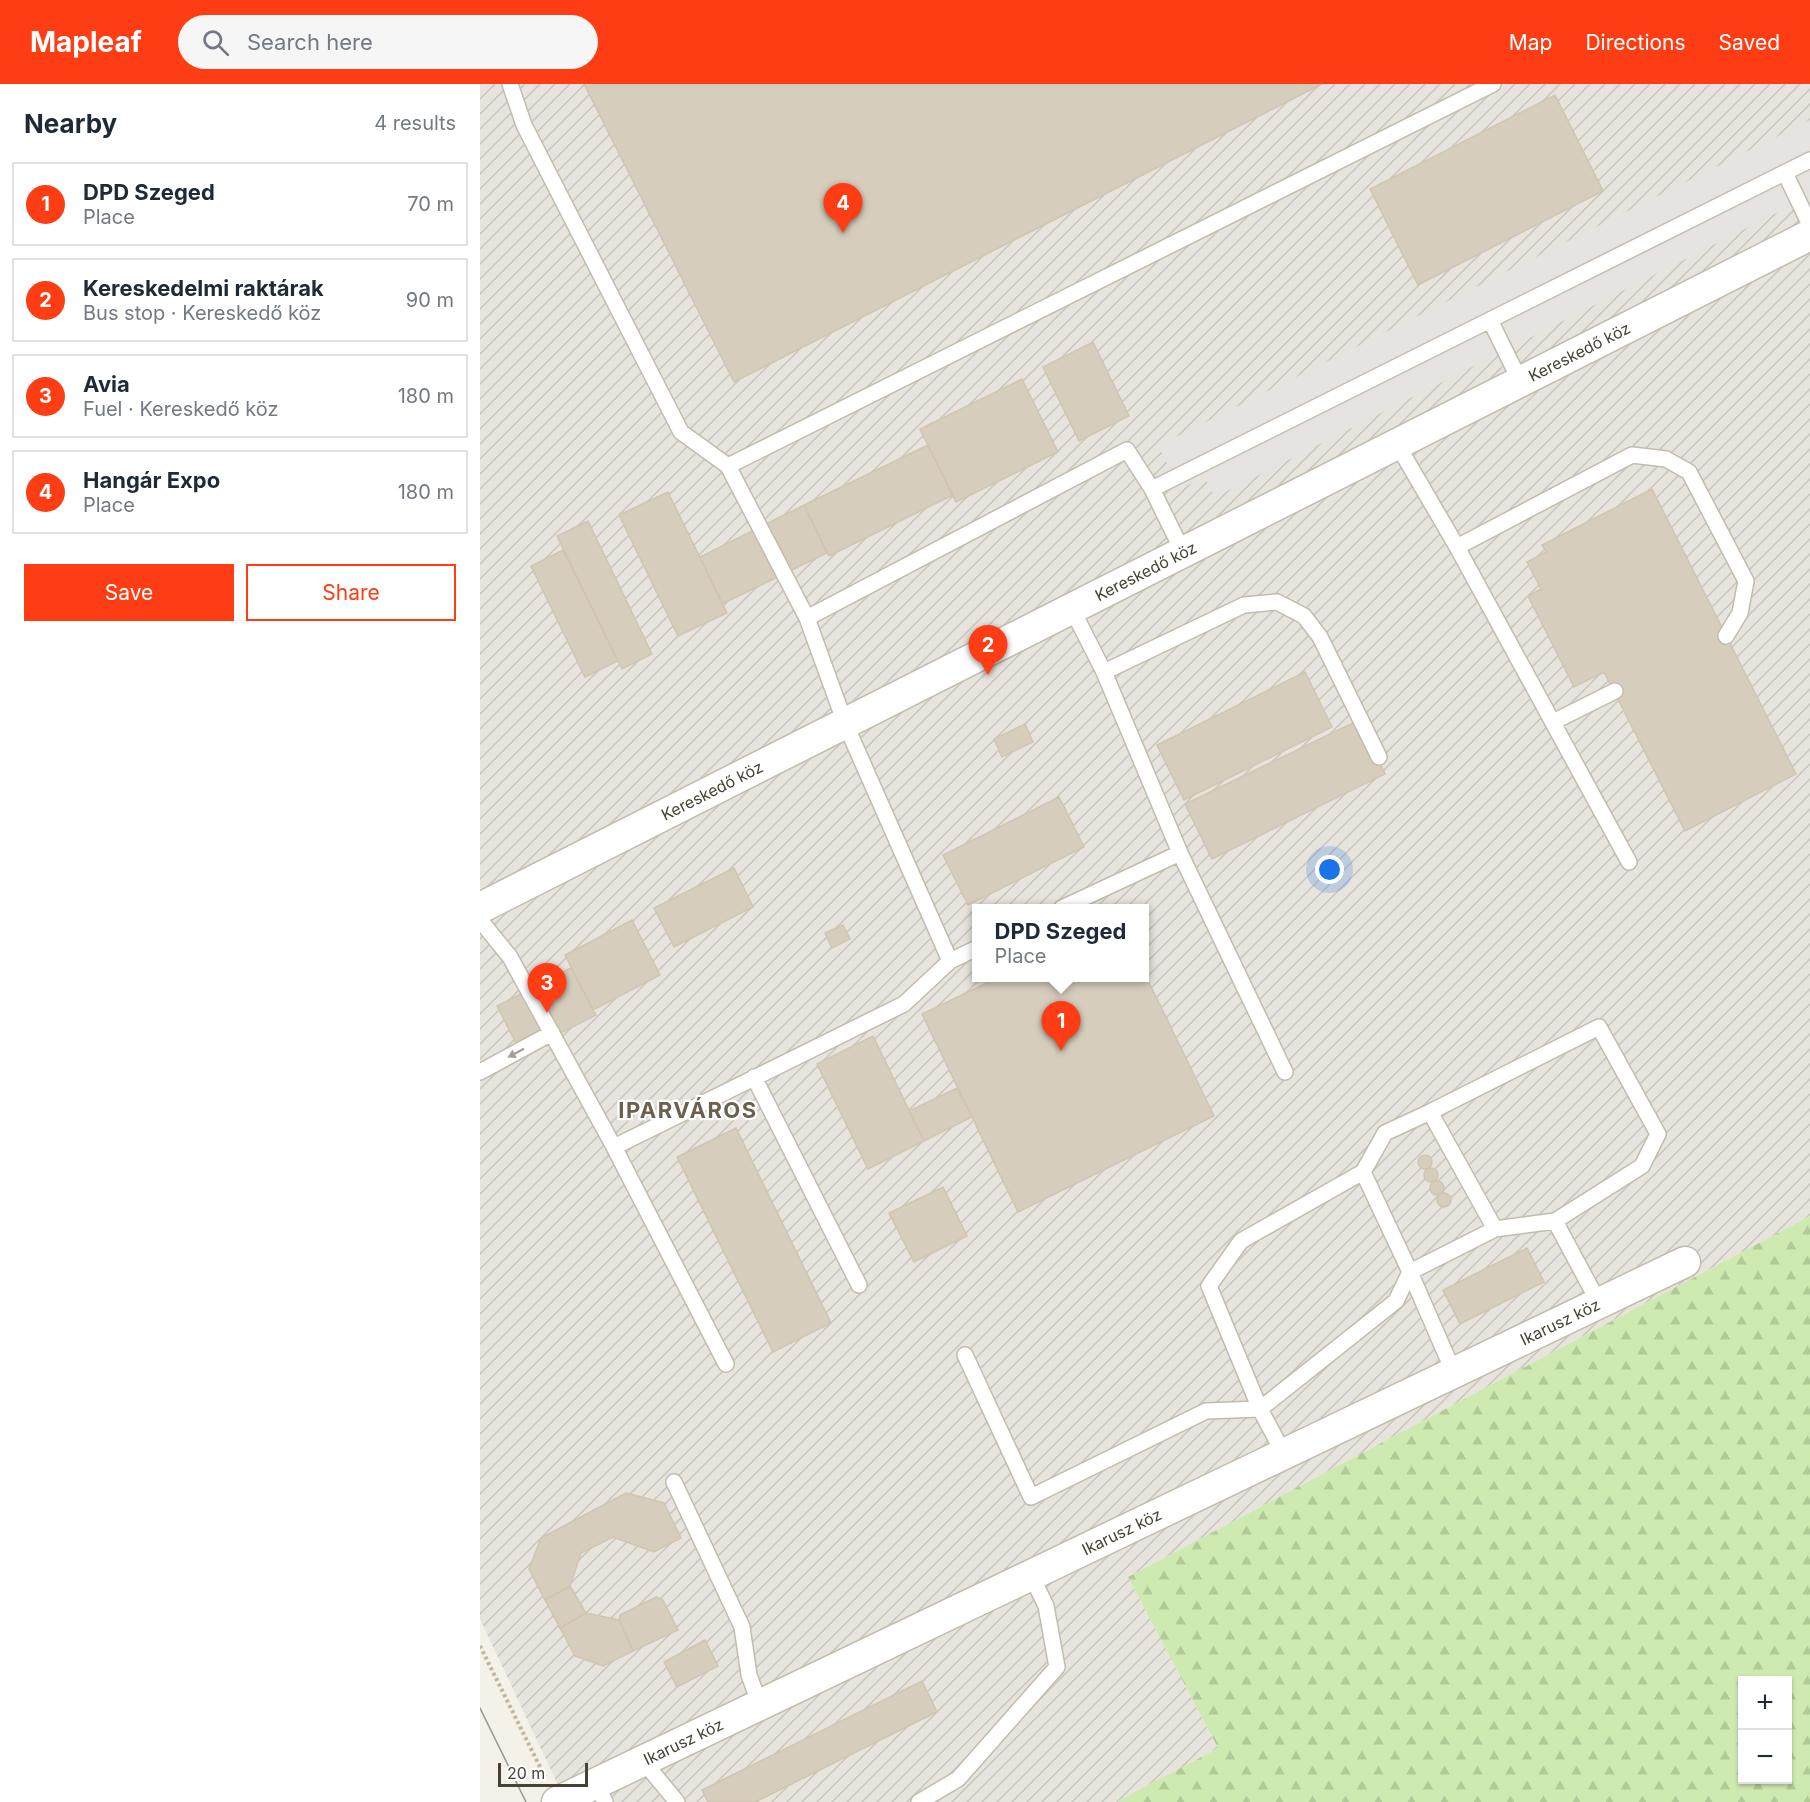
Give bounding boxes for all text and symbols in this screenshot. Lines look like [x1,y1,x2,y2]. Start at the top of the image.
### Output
search box [178,15,598,69]
text: Mapleaf [30,25,142,59]
icon: search [199,26,232,59]
text: Search here [247,29,373,55]
text: Map [1509,30,1552,55]
text: Directions [1585,30,1686,55]
text: Saved [1719,30,1780,55]
text: Nearby [24,108,117,139]
text: 4 results [374,111,456,135]
text: DPD Szeged [83,179,215,205]
pin: 4 [824,184,862,233]
text: 1 [41,192,50,216]
text: 70 m [407,192,454,216]
text: Place [83,205,135,229]
text: Kereskedelmi raktárak [83,275,324,301]
text: 2 [39,288,52,312]
text: 90 m [406,288,454,312]
text: Bus stop · Kereskedő köz [83,301,321,325]
street label: Kereskedő köz [1525,318,1633,386]
text: Avia [83,371,130,397]
text: 3 [39,384,52,408]
text: 180 m [398,384,454,408]
text: Fuel · Kereskedő köz [83,397,279,421]
text: Hangár Expo [83,467,220,493]
text: 4 [39,480,52,504]
text: 180 m [398,480,454,504]
text: Place [83,493,135,517]
street label: Kereskedő köz [1091,537,1200,605]
button: Save [24,564,234,621]
button: Share [246,564,456,621]
pin: 2 [968,626,1008,675]
street label: Kereskedő köz [658,757,766,825]
your location [1315,855,1344,884]
popup [972,904,1149,982]
text: DPD Szeged [995,918,1126,944]
text: Place [995,944,1047,968]
pin: 3 [528,964,566,1013]
pin: 1 [1042,1002,1080,1051]
one-way arrow [507,1048,524,1058]
district label: IPARVÁROS [618,1097,758,1123]
street label: Ikarusz köz [1517,1294,1603,1349]
street label: Ikarusz köz [1079,1504,1165,1559]
map controls [1738,1676,1792,1784]
button: + [1738,1676,1792,1730]
street label: Ikarusz köz [640,1714,726,1769]
button: − [1738,1730,1792,1784]
scale bar [498,1760,588,1788]
text: 20 m [507,1763,545,1783]

